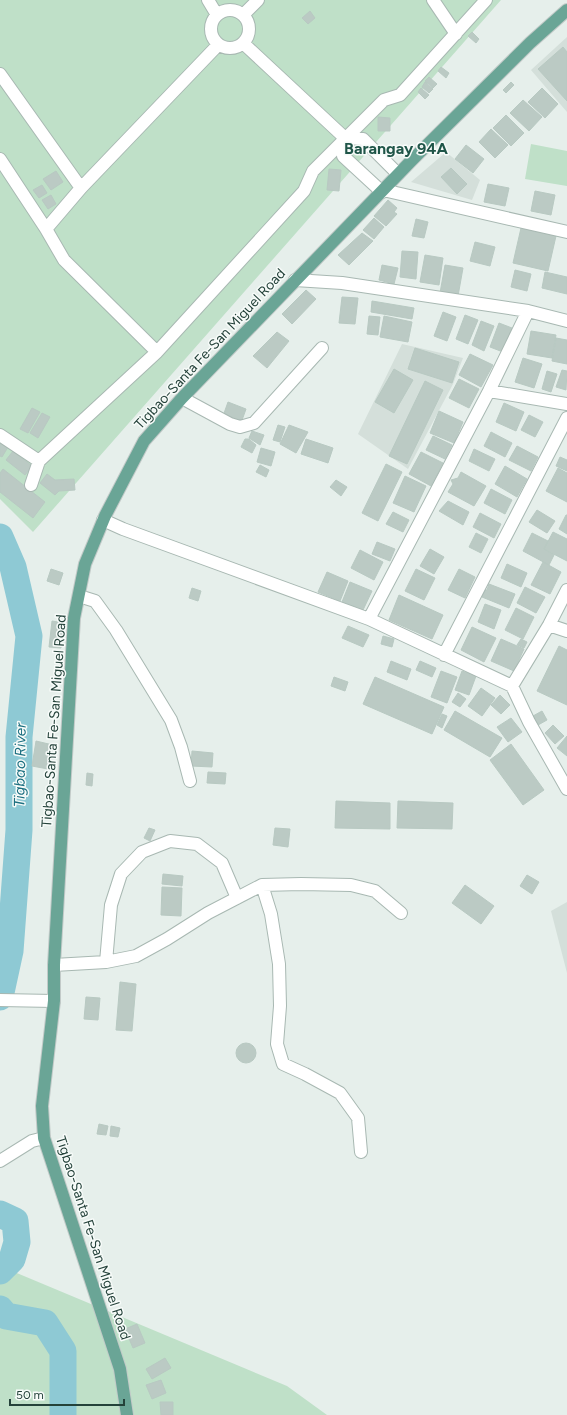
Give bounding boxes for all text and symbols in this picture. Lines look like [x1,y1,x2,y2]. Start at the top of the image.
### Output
district label: Barangay 94A [344,139,448,158]
street label: Tigbao-Santa Fe-San Miguel Road [131,265,289,433]
street label: Tigbao-Santa Fe-San Miguel Road [38,614,70,828]
water label: Tigbao River [10,722,30,807]
street label: Tigbao-Santa Fe-San Miguel Road [52,1134,134,1342]
scale bar [10,1381,124,1407]
text: 50 m [16,1388,44,1402]

